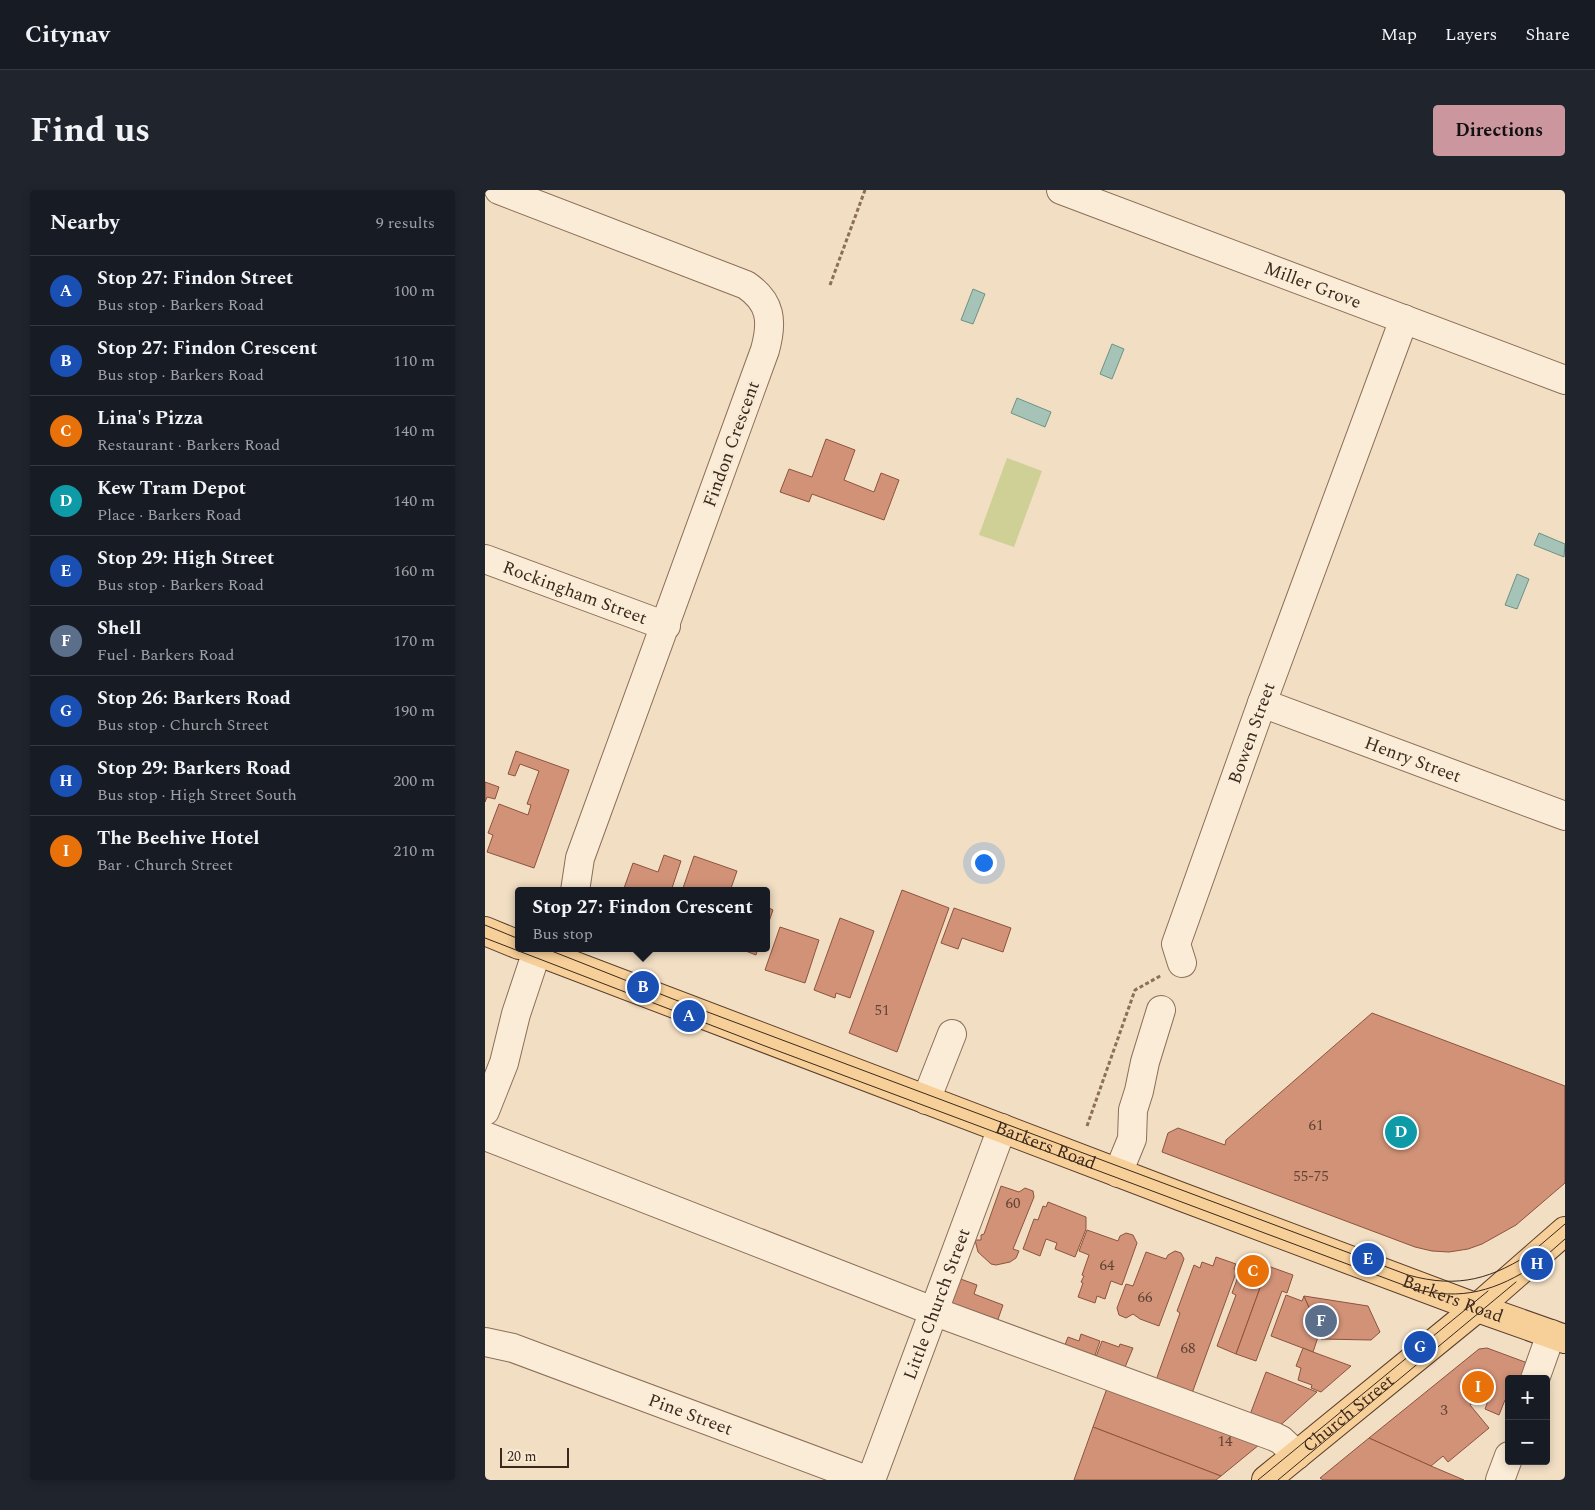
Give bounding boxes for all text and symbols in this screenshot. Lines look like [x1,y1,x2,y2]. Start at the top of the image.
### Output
text: Citynav [25,17,110,53]
text: Map [1381,21,1417,48]
text: Layers [1445,21,1497,48]
text: Share [1525,21,1570,48]
text: Find us [30,104,150,157]
button: Directions [1433,105,1565,156]
text: Nearby [50,207,120,239]
text: 9 results [376,211,435,235]
street label: Miller Grove [1260,255,1365,316]
text: Stop 27: Findon Street [97,264,293,293]
text: A [60,279,72,303]
text: 100 m [393,279,435,303]
text: Bus stop · Barkers Road [97,293,264,317]
text: Stop 27: Findon Crescent [97,334,318,363]
text: B [60,349,72,373]
text: 110 m [393,349,435,373]
text: Bus stop · Barkers Road [97,363,264,387]
street label: Findon Crescent [696,377,767,511]
text: Lina's Pizza [97,404,203,433]
text: C [60,419,72,443]
text: 140 m [393,419,435,443]
text: Restaurant · Barkers Road [97,433,280,457]
text: Kew Tram Depot [97,474,246,503]
text: D [60,489,72,513]
text: 140 m [393,489,435,513]
text: Place · Barkers Road [97,503,242,527]
text: Stop 29: High Street [97,544,274,573]
street label: Rockingham Street [499,554,651,632]
text: E [61,559,71,583]
text: 160 m [393,559,435,583]
text: Bus stop · Barkers Road [97,573,264,597]
text: Shell [97,614,141,643]
text: F [61,629,71,653]
text: 170 m [393,629,435,653]
text: Fuel · Barkers Road [97,643,234,667]
street label: Bowen Street [1221,678,1283,788]
text: Stop 26: Barkers Road [97,684,291,713]
text: G [60,699,72,723]
text: 190 m [393,699,435,723]
text: Bus stop · Church Street [97,713,269,737]
street label: Henry Street [1360,729,1465,790]
text: Stop 29: Barkers Road [97,754,291,783]
text: H [59,769,73,793]
text: 200 m [393,769,435,793]
text: Bus stop · High Street South [97,783,297,807]
text: The Beehive Hotel [97,824,260,853]
text: I [63,839,69,863]
text: 210 m [393,839,435,863]
your location [971,850,997,876]
text: Bar · Church Street [97,853,233,877]
popup [515,887,770,952]
text: Stop 27: Findon Crescent [532,893,753,922]
text: Bus stop [532,922,593,946]
pin: B [627,968,659,1006]
pin: A [673,997,705,1035]
house number: 51 [874,999,890,1022]
pin: D [1385,1113,1417,1151]
street label: Barkers Road [991,1114,1100,1177]
house number: 61 [1308,1114,1324,1137]
house number: 55-75 [1293,1165,1329,1188]
house number: 60 [1005,1192,1021,1215]
street label: Little Church Street [896,1224,978,1384]
pin: E [1352,1240,1384,1278]
pin: H [1521,1245,1553,1283]
pin: C [1237,1252,1269,1290]
house number: 64 [1099,1254,1115,1277]
street label: Barkers Road [1398,1268,1507,1330]
house number: 66 [1137,1286,1153,1309]
pin: F [1305,1302,1337,1340]
pin: G [1404,1328,1436,1366]
house number: 68 [1180,1337,1196,1360]
street label: Church Street [1297,1368,1400,1459]
pin: I [1462,1368,1494,1406]
map controls [1505,1375,1550,1465]
button: + [1505,1375,1550,1420]
street label: Pine Street [644,1387,736,1443]
house number: 3 [1440,1399,1448,1422]
button: − [1505,1420,1550,1465]
house number: 14 [1217,1430,1233,1453]
scale bar [500,1445,569,1468]
text: 20 m [507,1446,537,1467]

